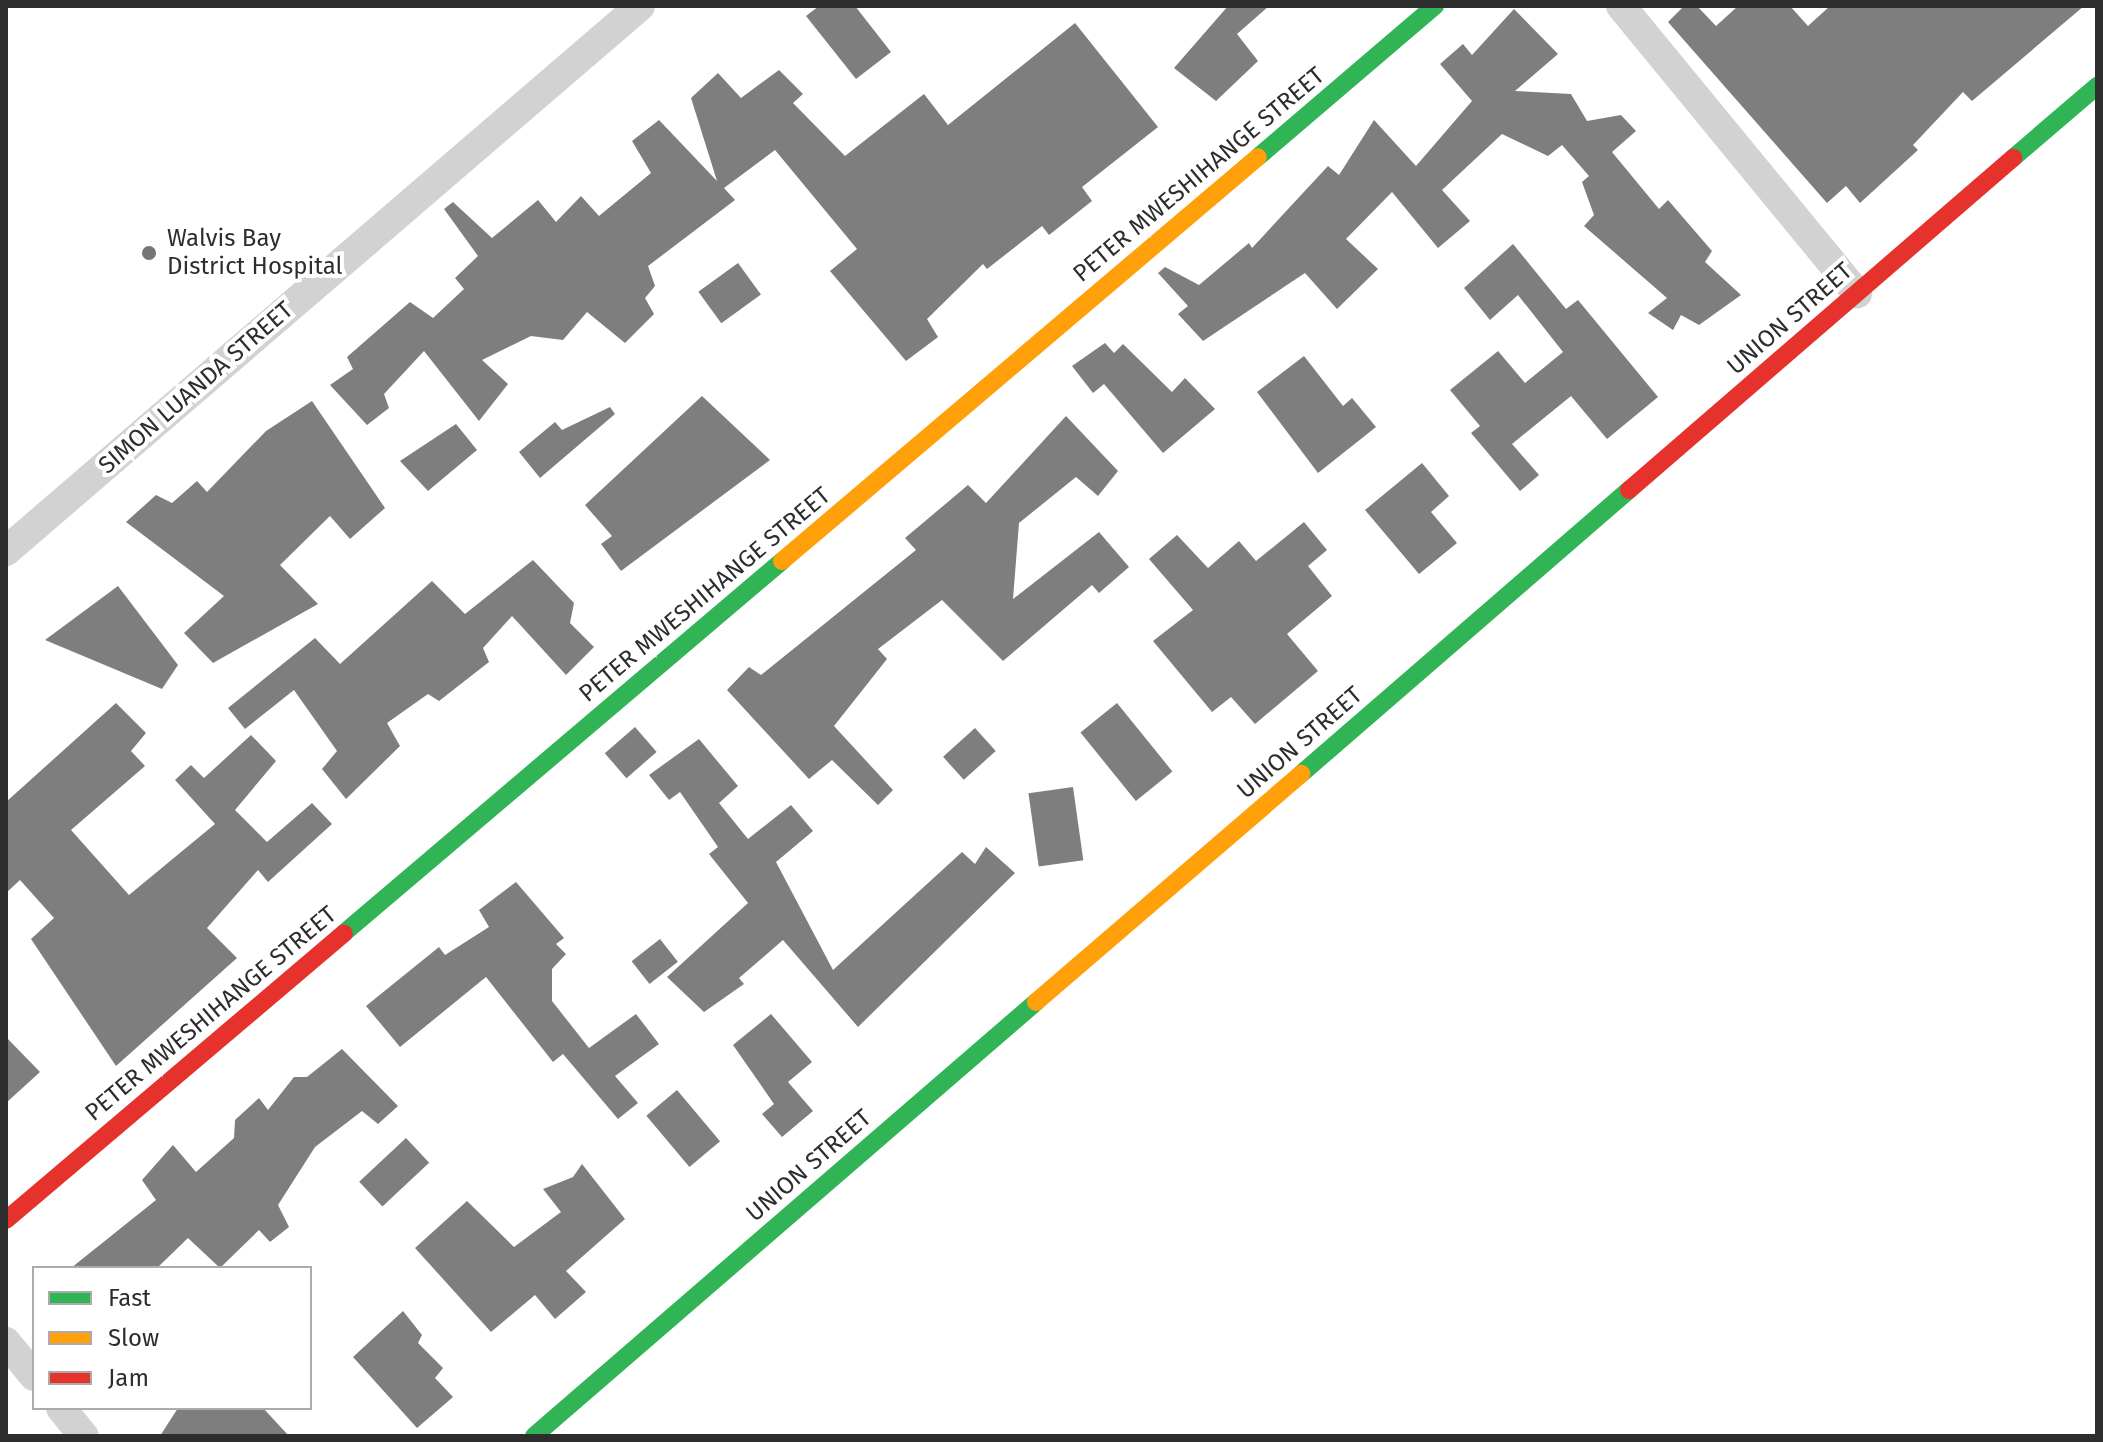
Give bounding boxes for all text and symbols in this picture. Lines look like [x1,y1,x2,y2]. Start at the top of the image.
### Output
street label: PETER MWESHIHANGE STREET [1068,61,1330,289]
place label: Walvis Bay District Hospital [167,225,343,281]
marker: Walvis Bay District Hospital [138,242,160,264]
street label: UNION STREET [1722,257,1858,381]
street label: SIMON LUANDA STREET [93,296,299,480]
street label: PETER MWESHIHANGE STREET [574,481,836,709]
street label: UNION STREET [1232,681,1368,805]
street label: PETER MWESHIHANGE STREET [80,900,342,1128]
street label: UNION STREET [741,1104,877,1228]
legend [32,1266,312,1410]
text: Fast [108,1284,151,1312]
text: Slow [108,1324,159,1352]
text: Jam [108,1364,149,1392]

